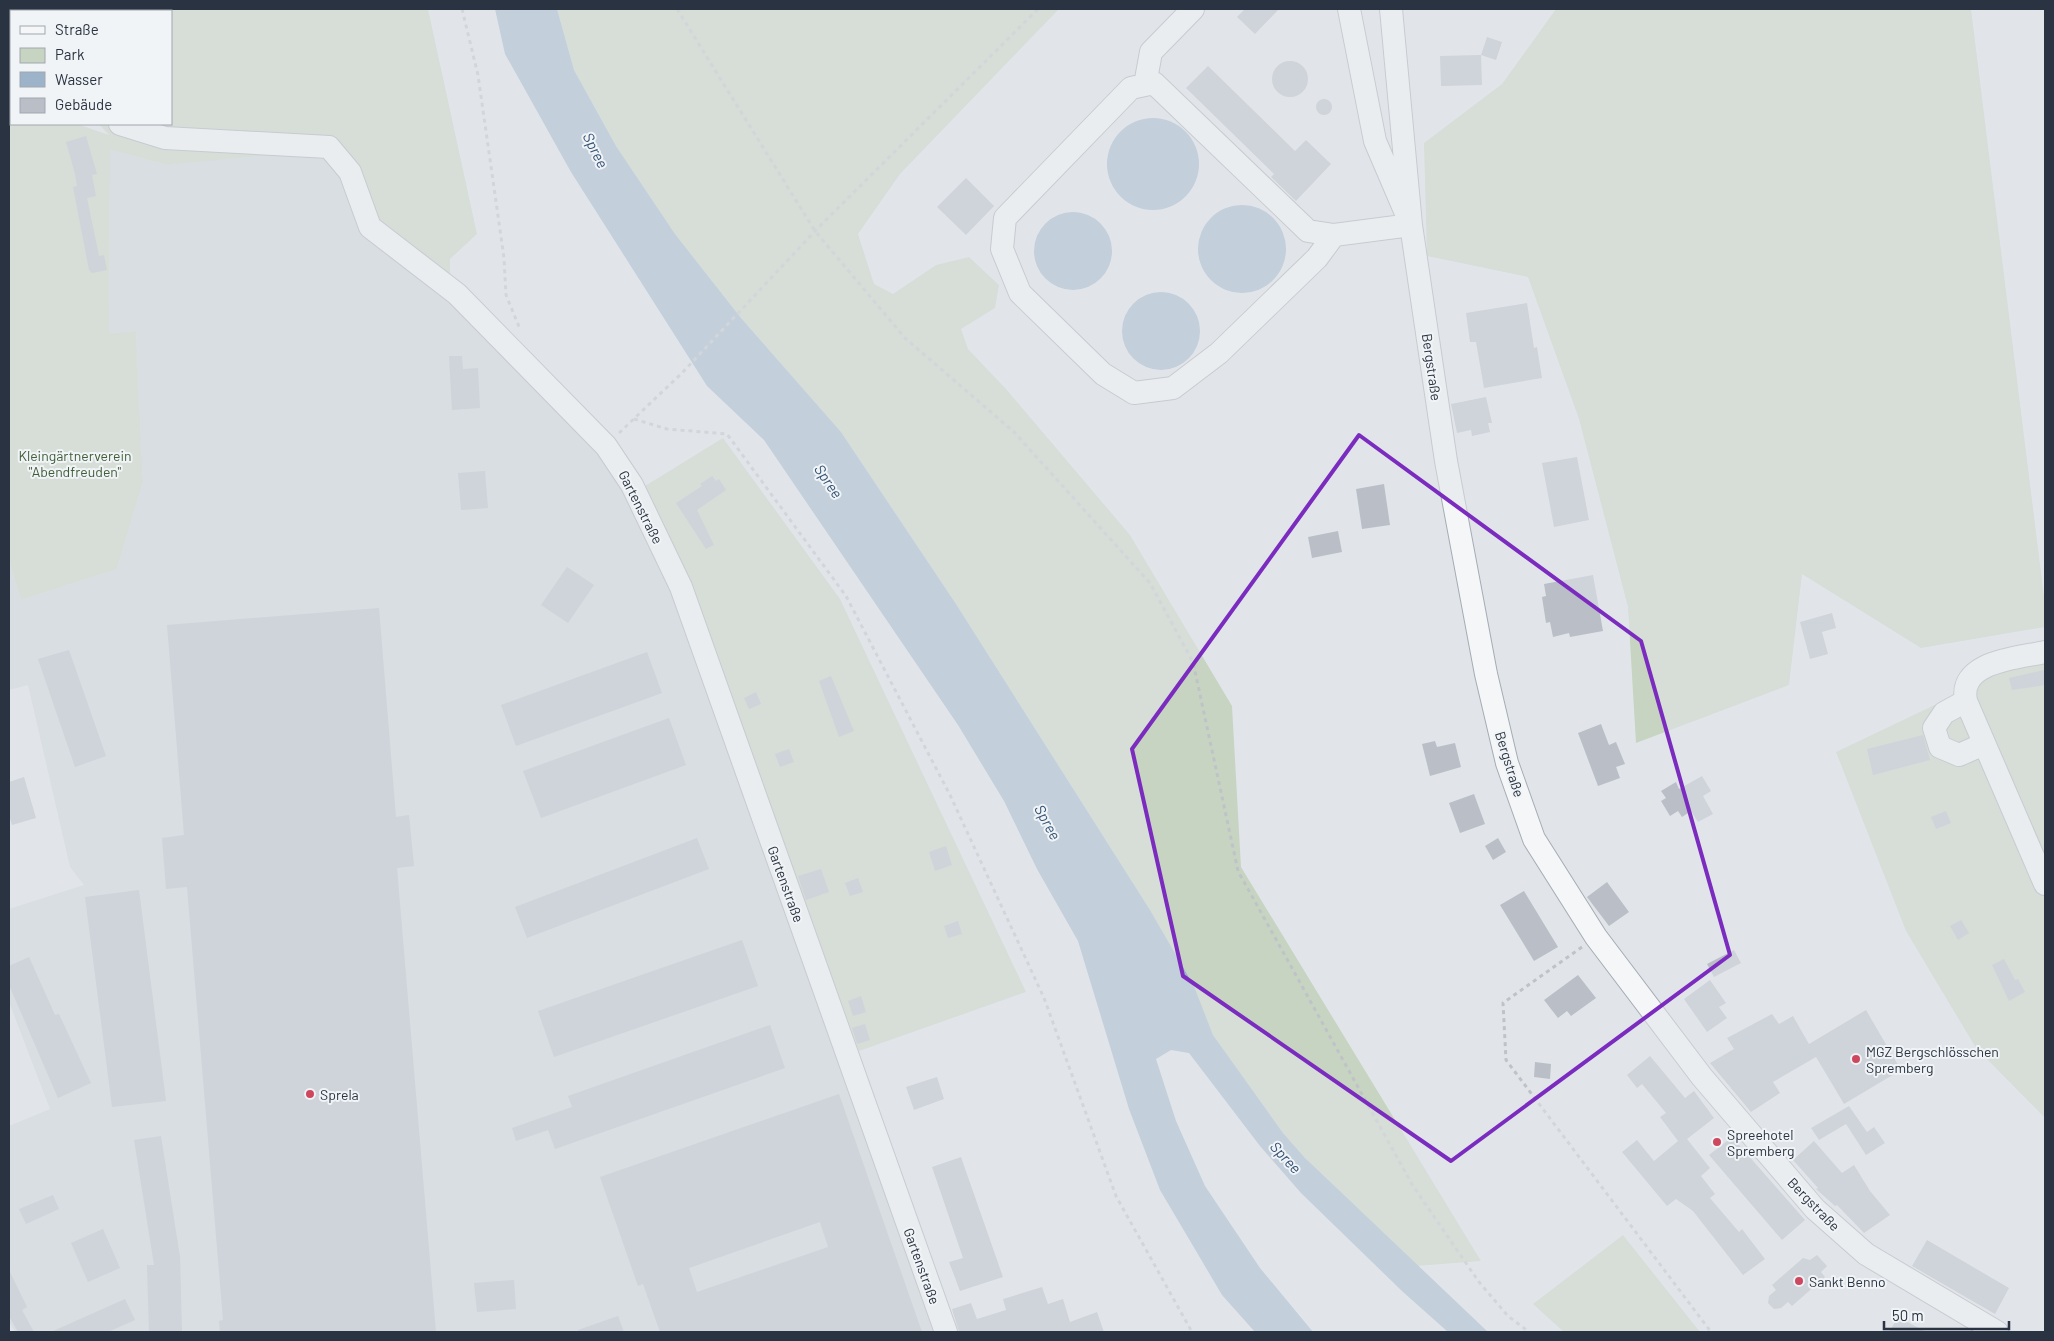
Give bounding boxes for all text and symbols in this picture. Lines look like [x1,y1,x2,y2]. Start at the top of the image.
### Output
legend [10,10,172,125]
text: Straße [55,20,99,38]
text: Park [55,45,85,63]
text: Wasser [55,70,103,88]
text: Gebäude [55,95,112,113]
water label: Spree [580,129,613,171]
street label: Bergstraße [1419,332,1445,402]
park label: Kleingärtnerverein "Abendfreuden" [18,447,132,480]
water label: Spree [811,461,847,502]
street label: Gartenstraße [615,467,667,547]
street label: Bergstraße [1492,729,1528,799]
water label: Spree [1031,801,1065,843]
street label: Gartenstraße [764,843,808,925]
place label: MGZ Bergschlösschen Spremberg [1866,1043,1999,1076]
marker: MGZ Bergschlösschen Spremberg [1850,1053,1862,1065]
place label: Sprela [320,1086,359,1103]
marker: Sprela [304,1088,316,1100]
place label: Spreehotel Spremberg [1727,1126,1794,1159]
marker: Spreehotel Spremberg [1711,1136,1723,1148]
water label: Spree [1267,1137,1305,1177]
street label: Bergstraße [1784,1174,1844,1234]
street label: Gartenstraße [900,1225,944,1307]
place label: Sankt Benno [1809,1273,1886,1290]
marker: Sankt Benno [1793,1275,1805,1287]
scale bar [1884,1298,2009,1330]
text: 50 m [1892,1306,1924,1324]

